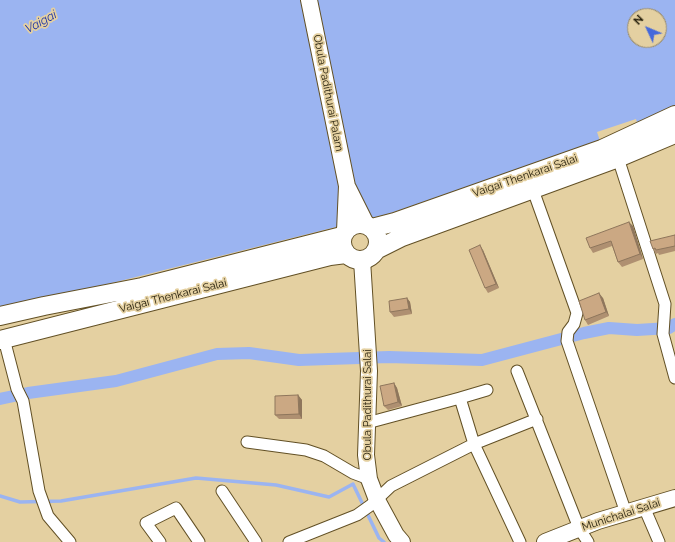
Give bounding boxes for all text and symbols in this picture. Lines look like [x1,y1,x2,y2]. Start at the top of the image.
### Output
water label: Vaigai [23,8,59,36]
north arrow [627,8,667,48]
text: N [631,12,646,28]
street label: Obula Padithurai Palam [310,33,346,153]
street label: Vaigai Thenkarai Salai [471,152,579,200]
street label: Vaigai Thenkarai Salai [118,276,228,316]
street label: Obula Padithurai Salai [361,349,375,461]
street label: Munichalai Salai [580,496,662,534]

